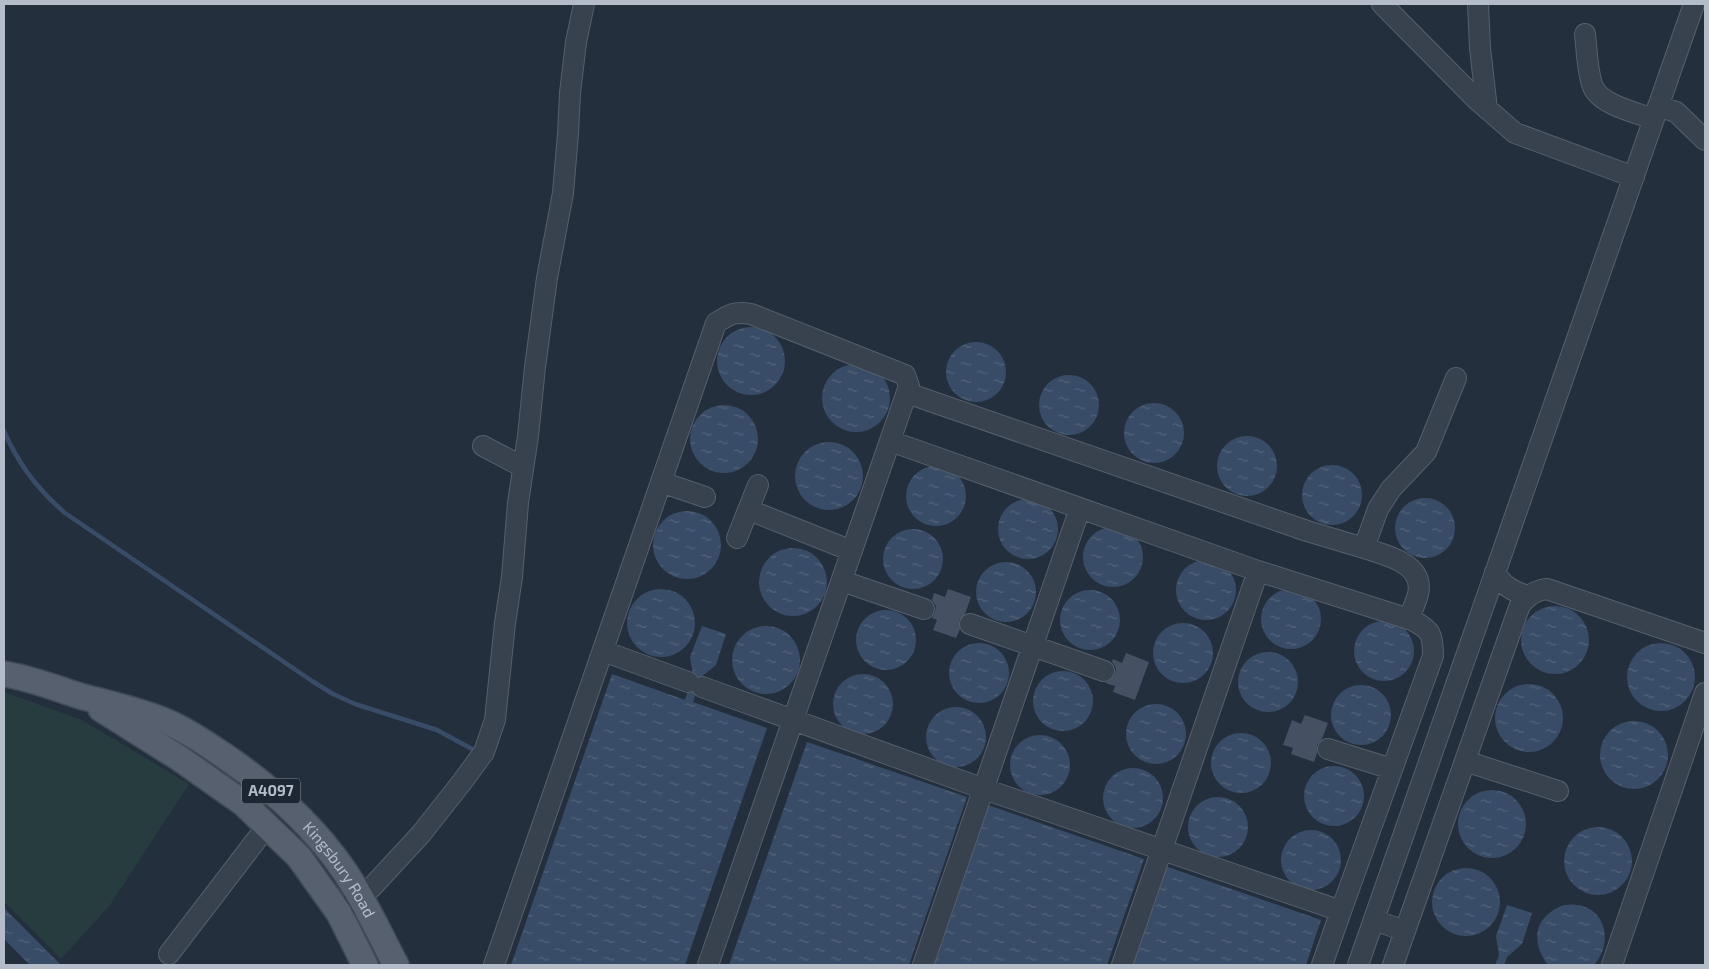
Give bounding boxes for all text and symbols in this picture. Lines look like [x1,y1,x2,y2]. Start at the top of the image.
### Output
road number: A4097 [242,778,300,804]
street label: Kingsbury Road [300,817,380,920]

